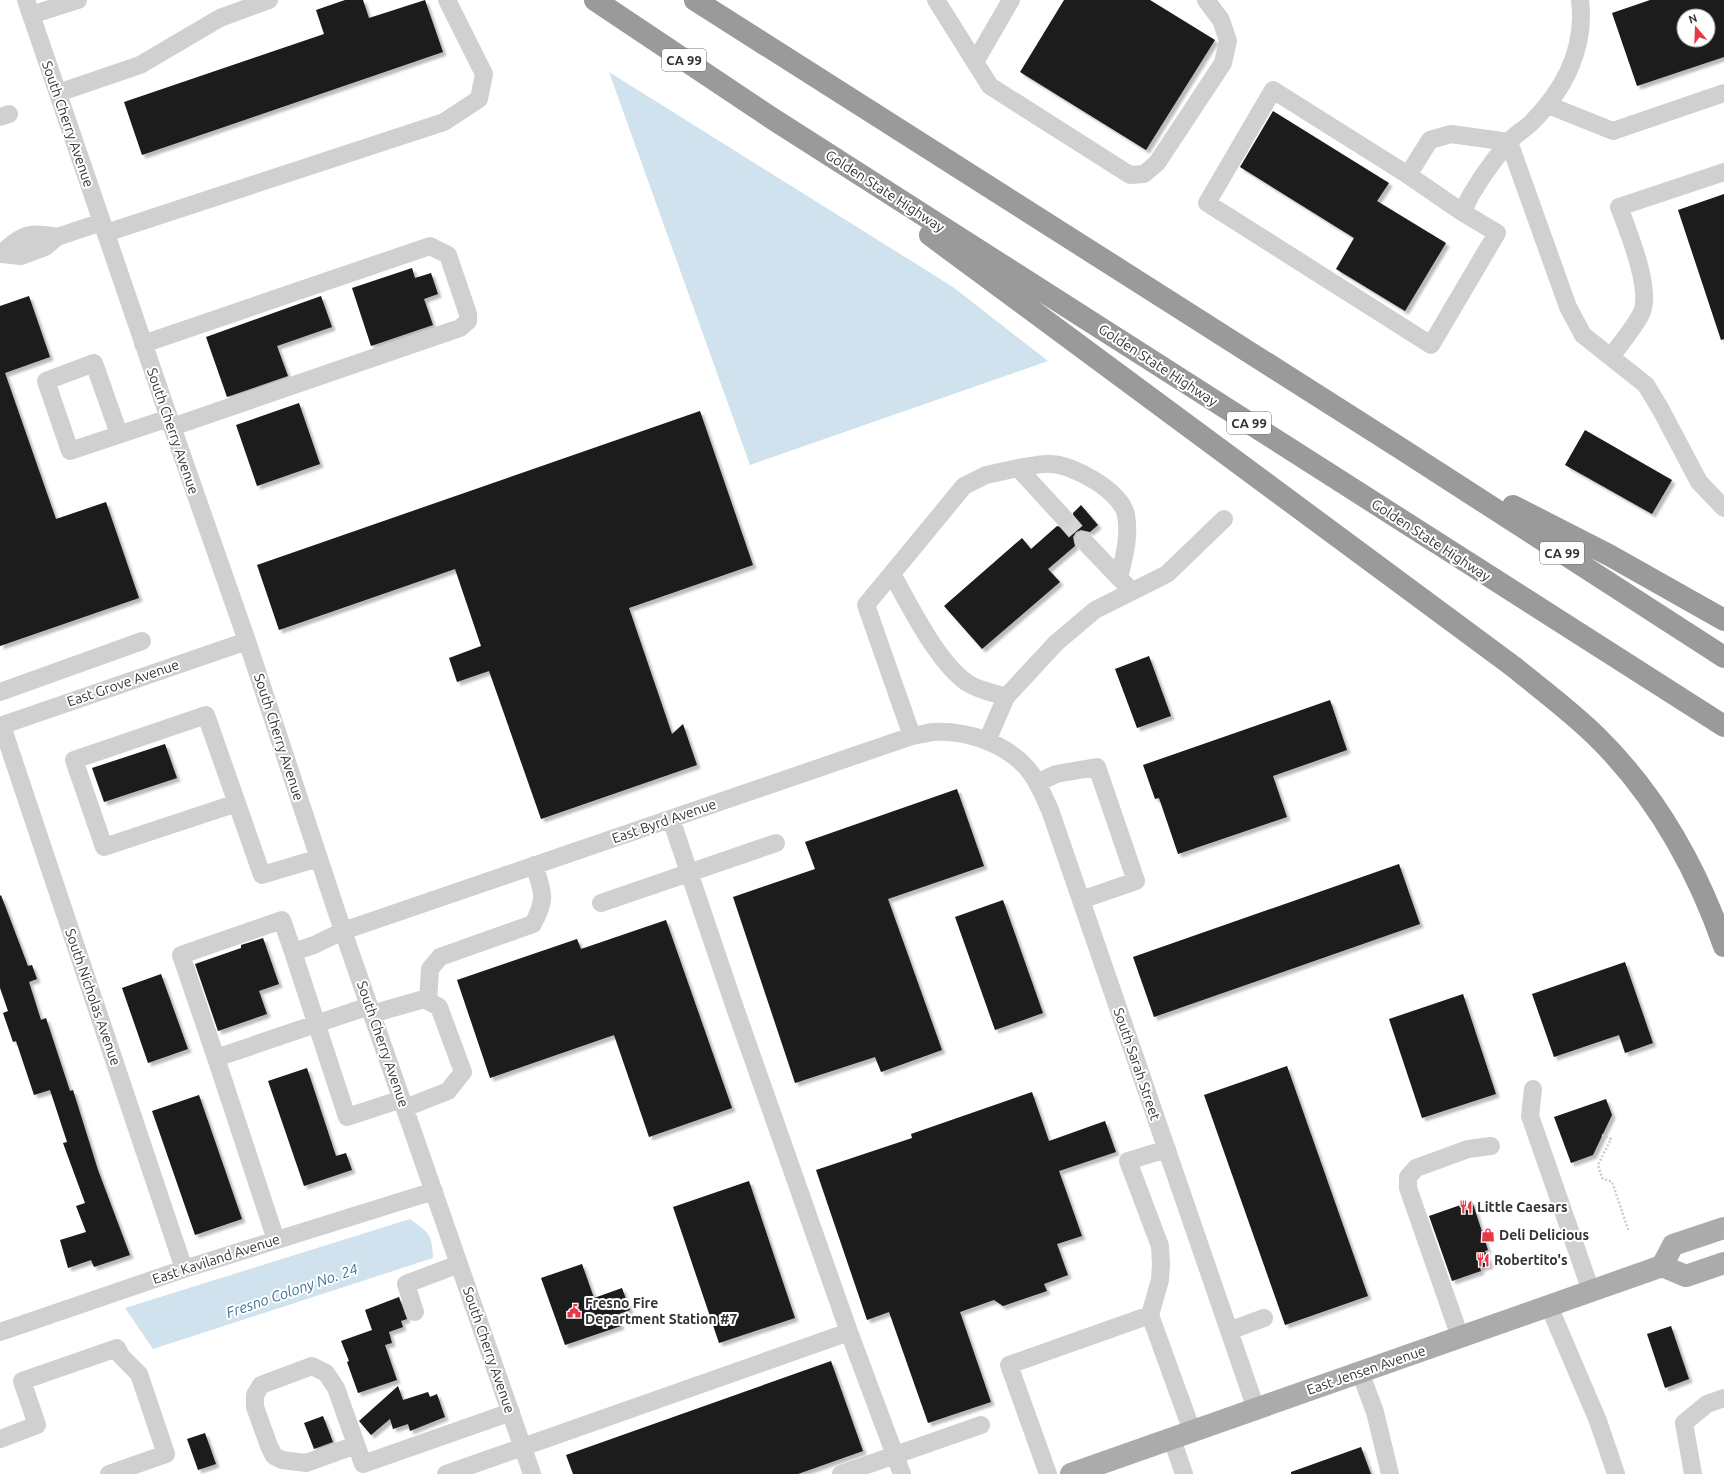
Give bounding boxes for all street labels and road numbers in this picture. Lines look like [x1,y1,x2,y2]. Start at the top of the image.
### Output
road number: CA 99 [662,49,706,71]
street label: South Cherry Avenue [39,59,97,189]
street label: Golden State Highway [822,147,948,236]
street label: Golden State Highway [1095,321,1221,410]
street label: South Cherry Avenue [144,366,202,496]
road number: CA 99 [1227,412,1271,434]
street label: Golden State Highway [1368,496,1494,585]
road number: CA 99 [1540,542,1584,564]
street label: East Grove Avenue [65,656,181,710]
street label: South Cherry Avenue [251,671,307,803]
street label: East Byrd Avenue [610,796,718,846]
street label: South Nicholas Avenue [62,926,124,1068]
street label: South Cherry Avenue [354,979,412,1109]
street label: South Sarah Street [1110,1006,1164,1123]
street label: East Kaviland Avenue [150,1231,282,1287]
street label: South Cherry Avenue [460,1285,518,1415]
street label: East Jensen Avenue [1304,1342,1428,1398]

